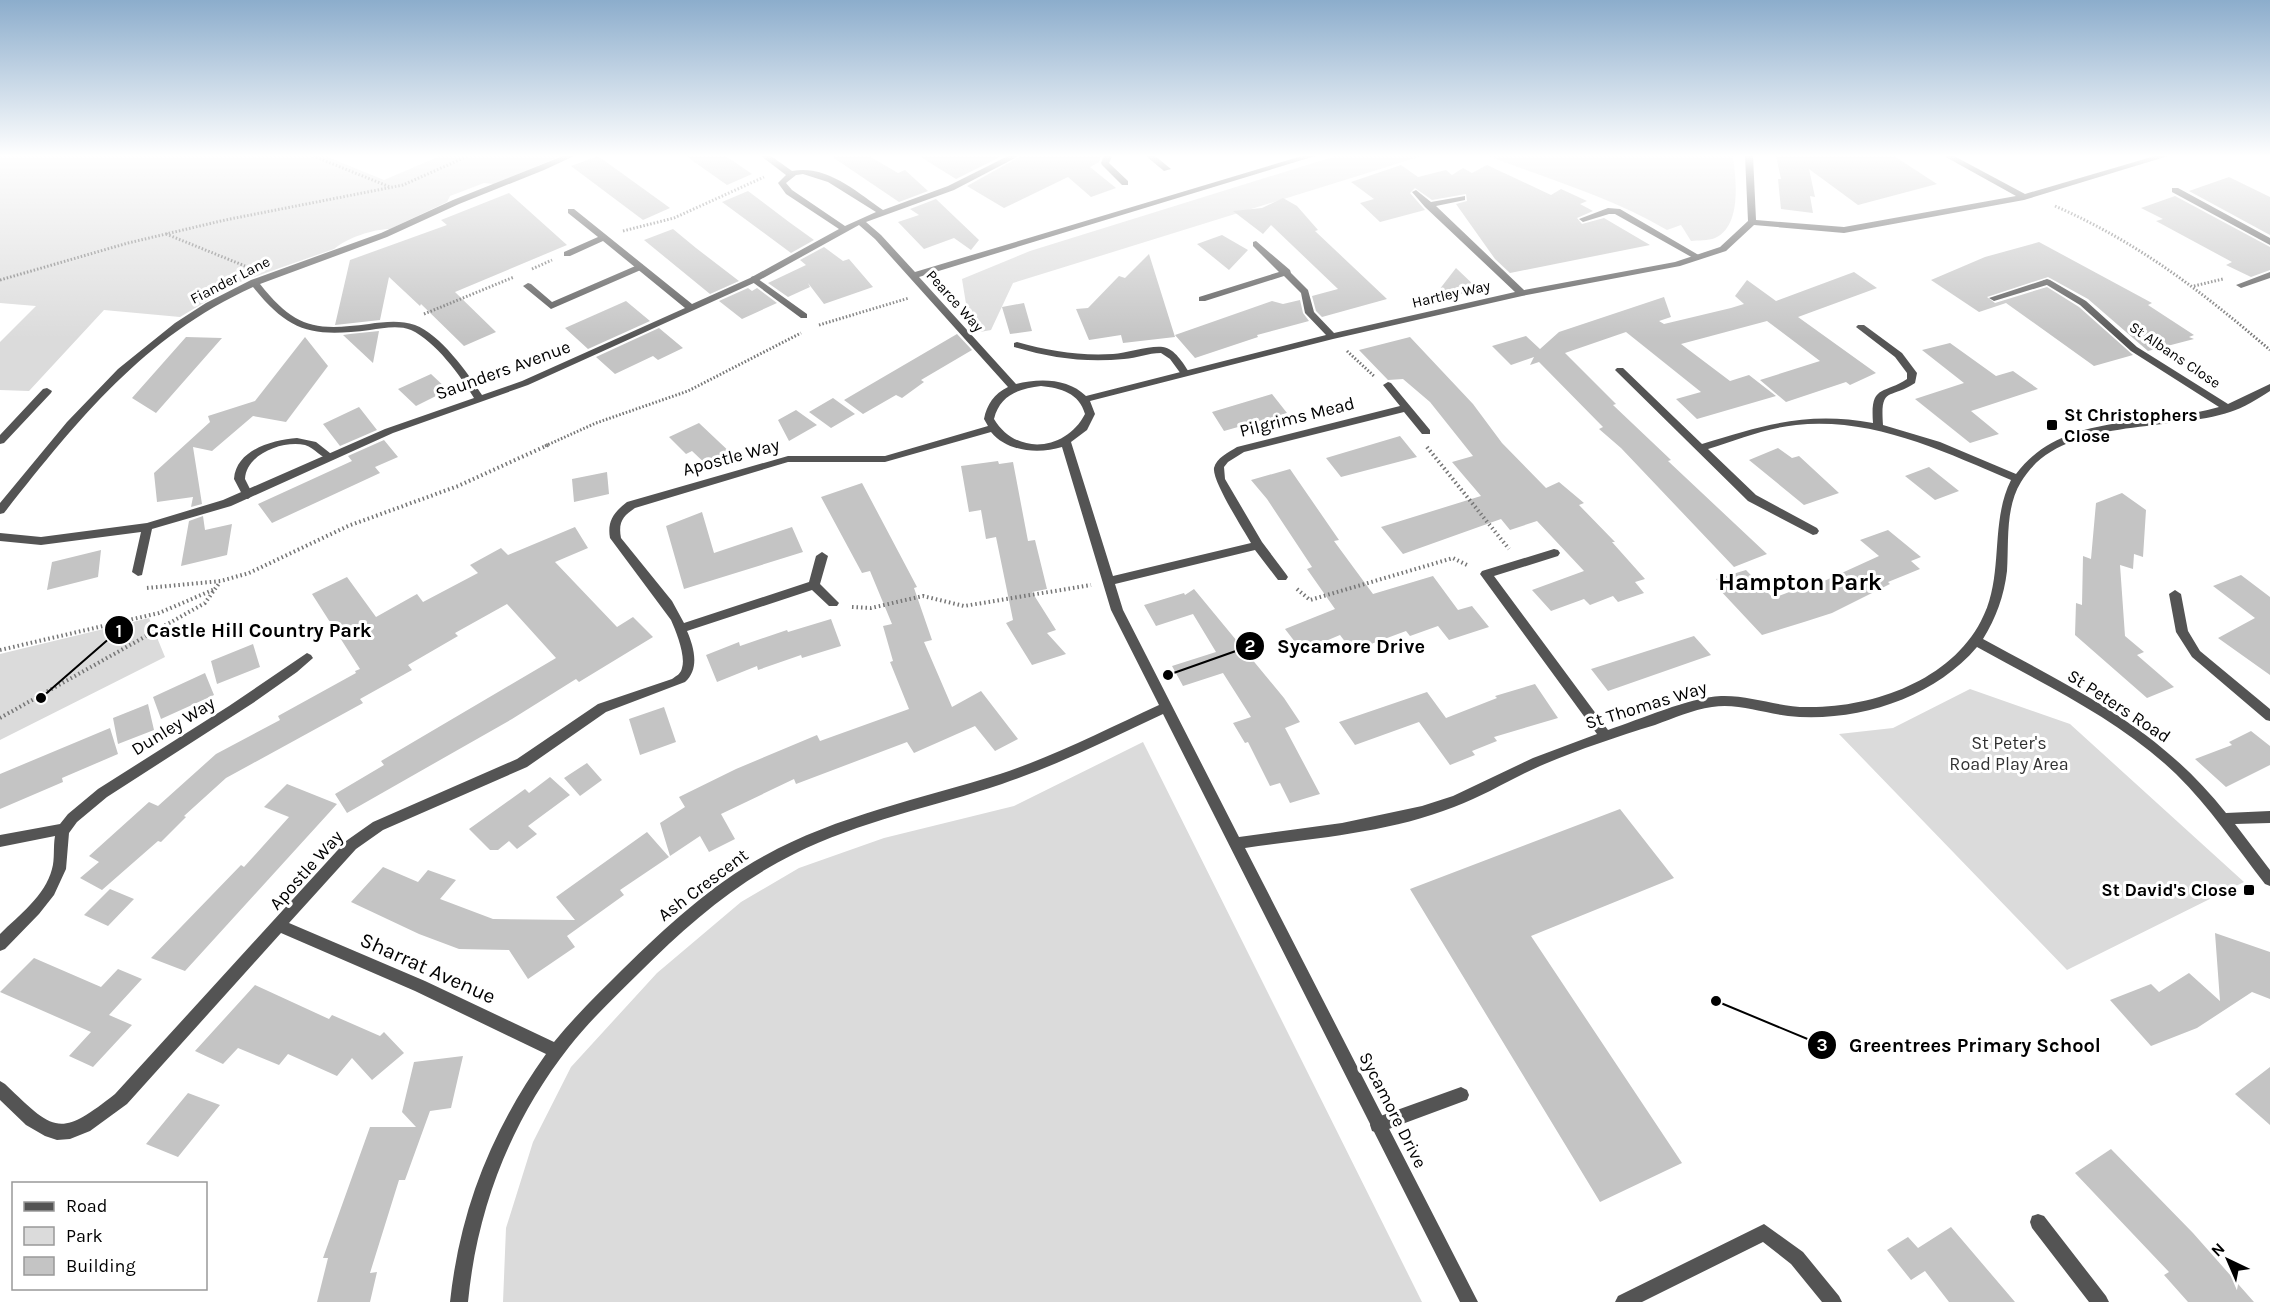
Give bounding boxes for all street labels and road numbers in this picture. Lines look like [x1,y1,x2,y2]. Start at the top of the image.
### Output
street label: Fiander Lane [187,252,273,308]
street label: Pearce Way [923,266,987,336]
street label: Hartley Way [1410,276,1492,312]
street label: St Albans Close [2126,318,2224,392]
street label: Saunders Avenue [433,335,573,405]
street label: Pilgrims Mead [1237,392,1357,442]
street label: Apostle Way [680,433,782,480]
street label: St Peters Road [2063,664,2175,748]
street label: St Thomas Way [1583,676,1710,734]
street label: Dunley Way [127,691,219,760]
street label: Apostle Way [265,825,348,914]
street label: Ash Crescent [654,844,753,926]
street label: Sharrat Avenue [357,927,499,1009]
street label: Sycamore Drive [1354,1048,1432,1172]

